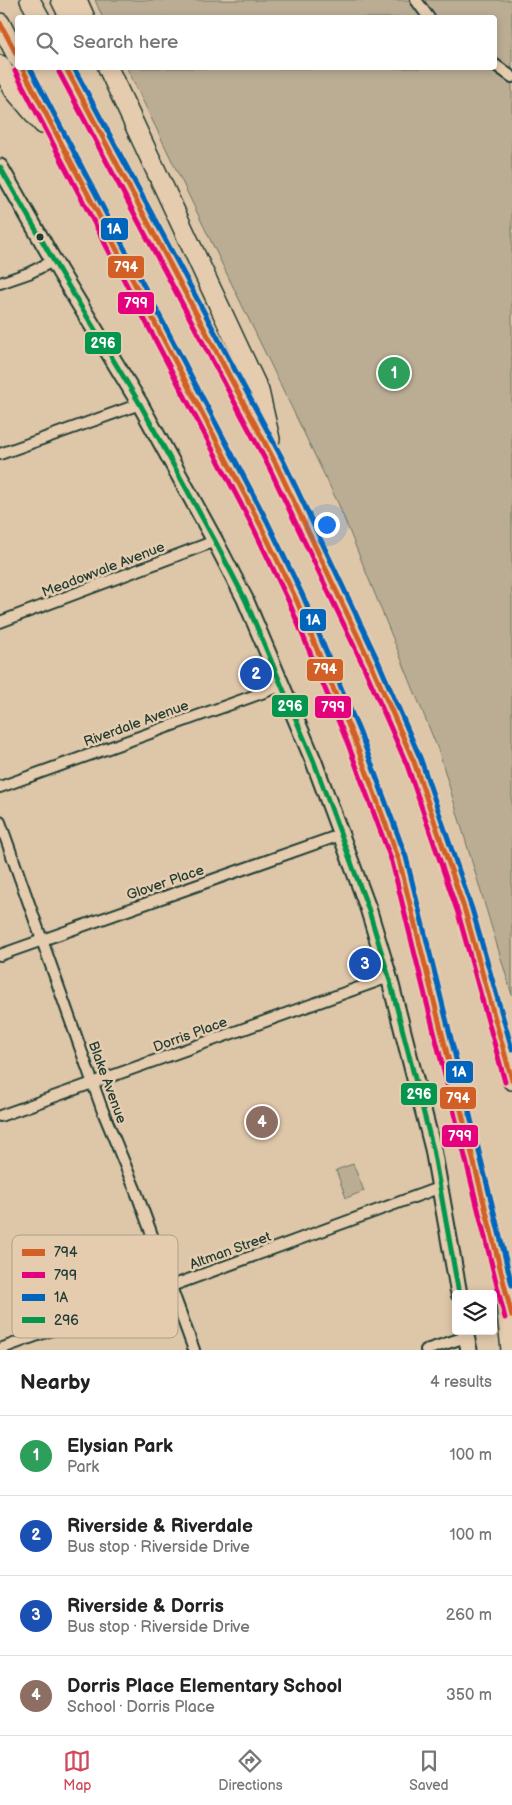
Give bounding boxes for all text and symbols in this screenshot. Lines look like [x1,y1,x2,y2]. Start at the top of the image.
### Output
search box [15,15,497,70]
icon: search [33,29,61,57]
text: Search here [73,31,178,54]
line badge: 1A [100,217,129,241]
text: 1A [107,221,122,238]
unlabelled marker [35,232,45,242]
line badge: 794 [107,255,145,279]
text: 794 [114,259,139,276]
line badge: 799 [117,291,155,315]
text: 799 [124,295,148,312]
line badge: 296 [84,331,122,355]
text: 296 [90,335,116,352]
pin: 1 [378,354,410,392]
your location [314,512,340,538]
street label: Meadowvale Avenue [39,538,167,601]
line badge: 1A [299,608,327,632]
text: 1A [306,612,321,629]
pin: 2 [240,655,272,693]
line badge: 794 [306,658,344,682]
text: 794 [313,661,338,678]
line badge: 296 [271,694,309,718]
line badge: 799 [314,695,352,719]
street label: Riverdale Avenue [81,697,191,750]
text: 296 [277,698,303,715]
text: 799 [321,699,345,716]
street label: Glover Place [124,861,206,904]
pin: 3 [349,945,381,983]
street label: Dorris Place [151,1013,230,1056]
street label: Blake Avenue [85,1039,130,1126]
line badge: 1A [445,1060,474,1084]
text: 1A [452,1064,467,1081]
line badge: 296 [400,1082,438,1106]
text: 296 [406,1086,432,1103]
line badge: 794 [439,1086,477,1110]
text: 794 [446,1090,471,1107]
pin: 4 [246,1103,278,1141]
line badge: 799 [441,1124,479,1148]
text: 799 [448,1128,472,1145]
street label: Altman Street [187,1228,274,1273]
legend [12,1235,178,1338]
text: 794 [54,1244,78,1261]
text: 799 [54,1267,77,1284]
text: 1A [54,1289,68,1306]
map controls [452,1290,497,1335]
button: layers [452,1290,497,1335]
text: 296 [54,1312,79,1329]
text: Nearby [20,1370,90,1395]
text: 4 results [430,1373,492,1392]
text: Elysian Park [67,1435,173,1458]
text: 1 [33,1446,39,1465]
text: 100 m [449,1446,492,1465]
text: Park [67,1458,99,1477]
text: Riverside & Riverdale [67,1515,253,1538]
text: 2 [31,1526,41,1545]
text: 100 m [449,1526,492,1545]
text: Bus stop · Riverside Drive [67,1538,250,1557]
text: Riverside & Dorris [67,1595,224,1618]
text: 3 [31,1606,41,1625]
text: 260 m [446,1606,492,1625]
text: Bus stop · Riverside Drive [67,1618,250,1637]
text: Dorris Place Elementary School [67,1675,342,1698]
text: 4 [31,1686,41,1705]
text: 350 m [446,1686,492,1705]
text: School · Dorris Place [67,1698,215,1717]
tab: Map [63,1747,92,1794]
tab: Directions [218,1747,283,1794]
tab: Saved [409,1747,449,1794]

